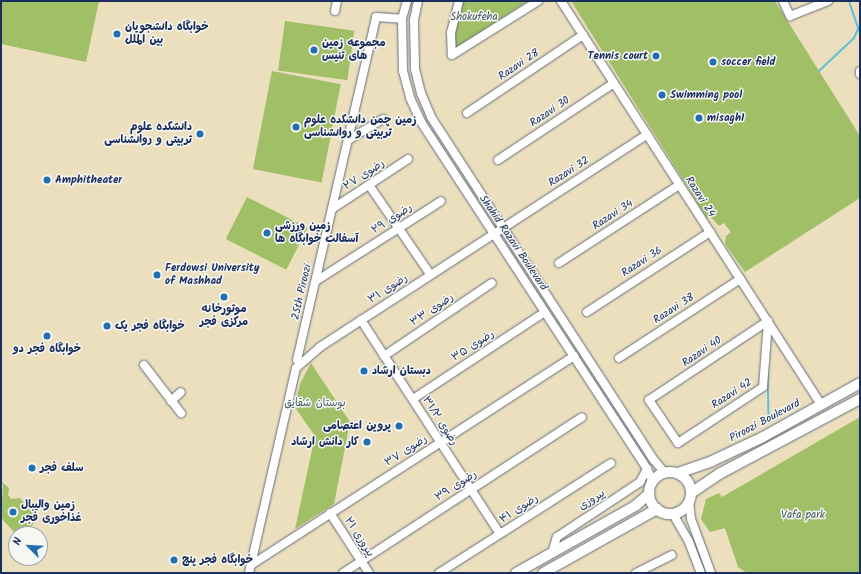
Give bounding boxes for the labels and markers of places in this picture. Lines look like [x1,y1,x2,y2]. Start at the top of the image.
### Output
place label: خوابگاه دانشجویان بین الملل [125,21,208,47]
marker: خوابگاه دانشجویان بین الملل [112,29,122,39]
place label: مجموعه زمین های تنیس [322,37,386,63]
marker: مجموعه زمین های تنیس [309,45,319,55]
place label: Tennis court [588,49,648,63]
marker: Tennis court [651,51,661,61]
place label: soccer field [721,55,775,69]
marker: soccer field [708,57,718,67]
place label: Swimming pool [670,88,742,102]
marker: Swimming pool [657,90,667,100]
place label: misagh1 [707,111,744,125]
marker: misagh1 [694,113,704,123]
place label: زمین چمن دانشکده علوم تربیتی و روانشناسی [304,114,416,140]
place label: دانشکده علوم تربیتی و روانشناسی [104,121,192,147]
marker: زمین چمن دانشکده علوم تربیتی و روانشناسی [291,122,301,132]
marker: دانشکده علوم تربیتی و روانشناسی [195,129,205,139]
place label: Amphitheater [55,173,122,187]
marker: Amphitheater [42,175,52,185]
place label: زمین ورزشی آسفالت خوابگاه ها [275,220,358,246]
marker: زمین ورزشی آسفالت خوابگاه ها [262,228,272,238]
place label: Ferdowsi University of Mashhad [165,262,259,288]
marker: Ferdowsi University of Mashhad [152,270,162,280]
marker: موتورخانه مرکزی فجر [219,292,229,302]
place label: موتورخانه مرکزی فجر [200,303,248,329]
place label: خوابگاه فجر یک [115,319,185,333]
marker: خوابگاه فجر یک [102,321,112,331]
marker: خوابگاه فجر دو [42,331,52,341]
place label: خوابگاه فجر دو [13,342,81,356]
place label: دبستان ارشاد [372,364,431,378]
marker: دبستان ارشاد [359,366,369,376]
place label: پروین اعتصامی [323,419,391,433]
marker: پروین اعتصامی [394,421,404,431]
place label: کار دانش ارشاد [291,435,359,449]
marker: کار دانش ارشاد [362,437,372,447]
place label: سلف فجر [40,461,83,475]
marker: سلف فجر [27,463,37,473]
place label: زمین والیبال غذاخوری فجر [21,499,81,525]
marker: زمین والیبال غذاخوری فجر [8,507,18,517]
place label: خوابگاه فجر پنج [182,553,253,567]
marker: خوابگاه فجر پنج [169,555,179,565]

